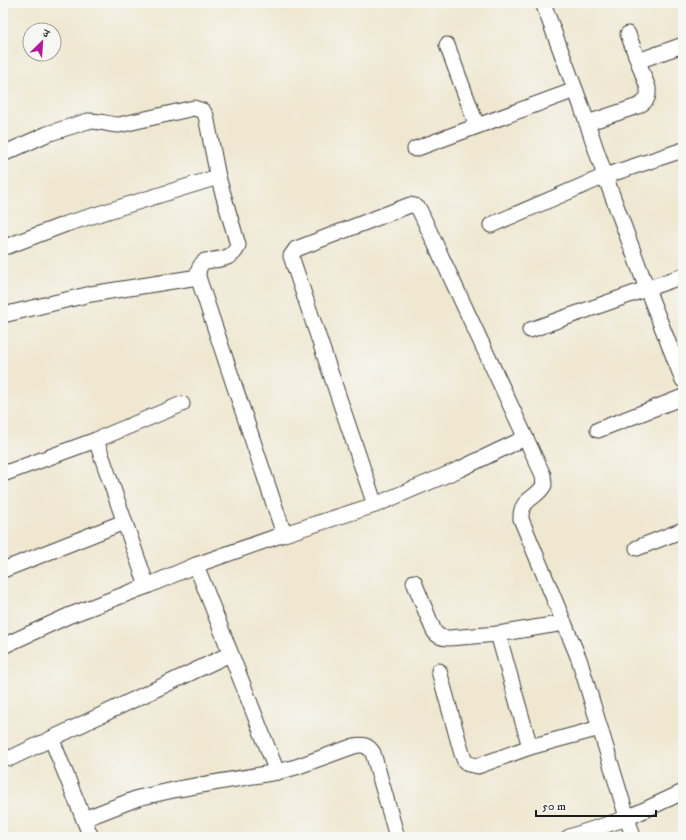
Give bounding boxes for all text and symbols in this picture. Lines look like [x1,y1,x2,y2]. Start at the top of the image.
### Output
north arrow [22,22,62,62]
text: उ [39,26,53,42]
scale bar [536,792,656,818]
text: 50 m [542,799,566,814]

